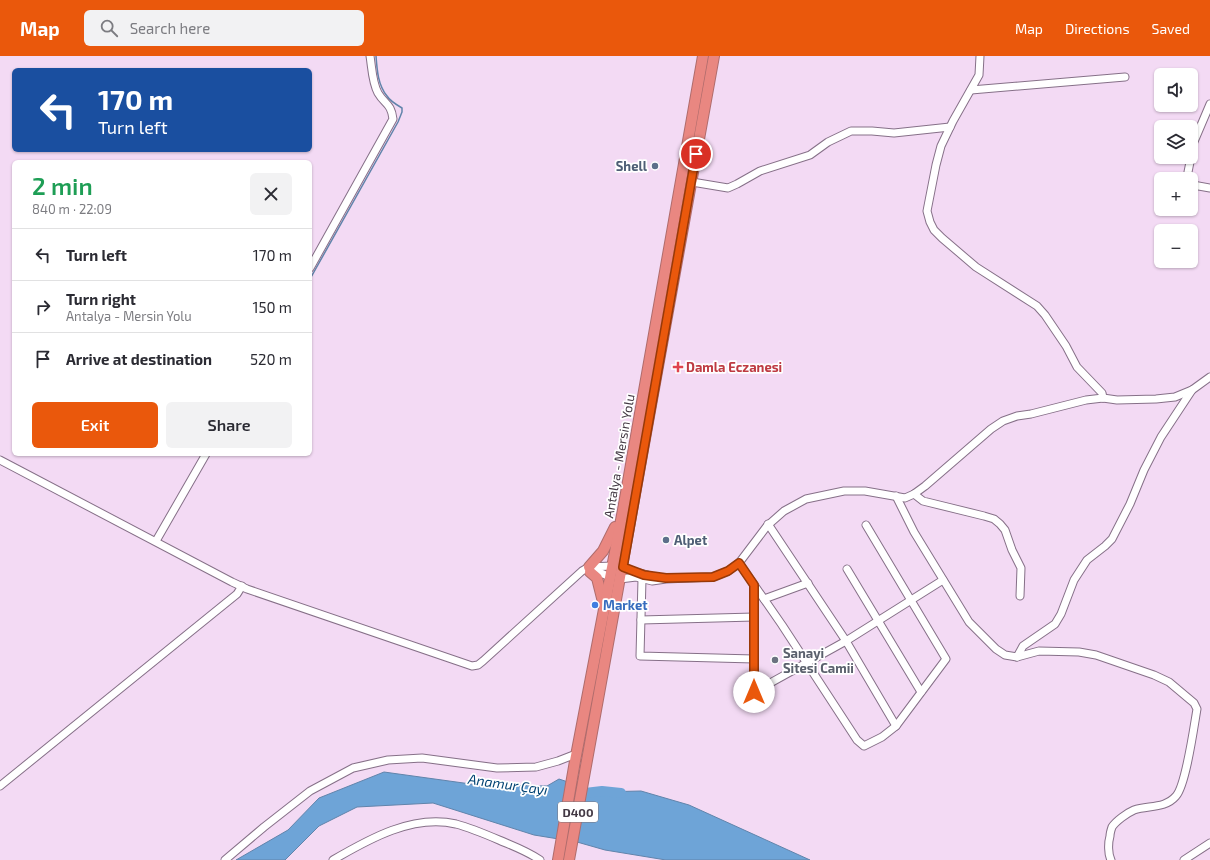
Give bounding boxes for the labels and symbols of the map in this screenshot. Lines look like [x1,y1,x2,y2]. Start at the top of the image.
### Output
pin [679,137,713,171]
place label: Shell [616,158,648,174]
marker: Shell [650,161,660,171]
place label: Damla Eczanesi [686,359,782,375]
marker: Damla Eczanesi [673,362,683,372]
street label: Antalya - Mersin Yolu [600,393,638,519]
place label: Alpet [674,532,708,548]
marker: Alpet [661,535,671,545]
place label: Market [603,597,648,613]
marker: Market [590,600,600,610]
place label: Sanayi Sitesi Camii [783,645,854,676]
marker: Sanayi Sitesi Camii [770,655,780,665]
position arrow [733,671,775,713]
water label: Anamur Çayı [466,770,549,799]
road number: D400 [558,802,598,822]

